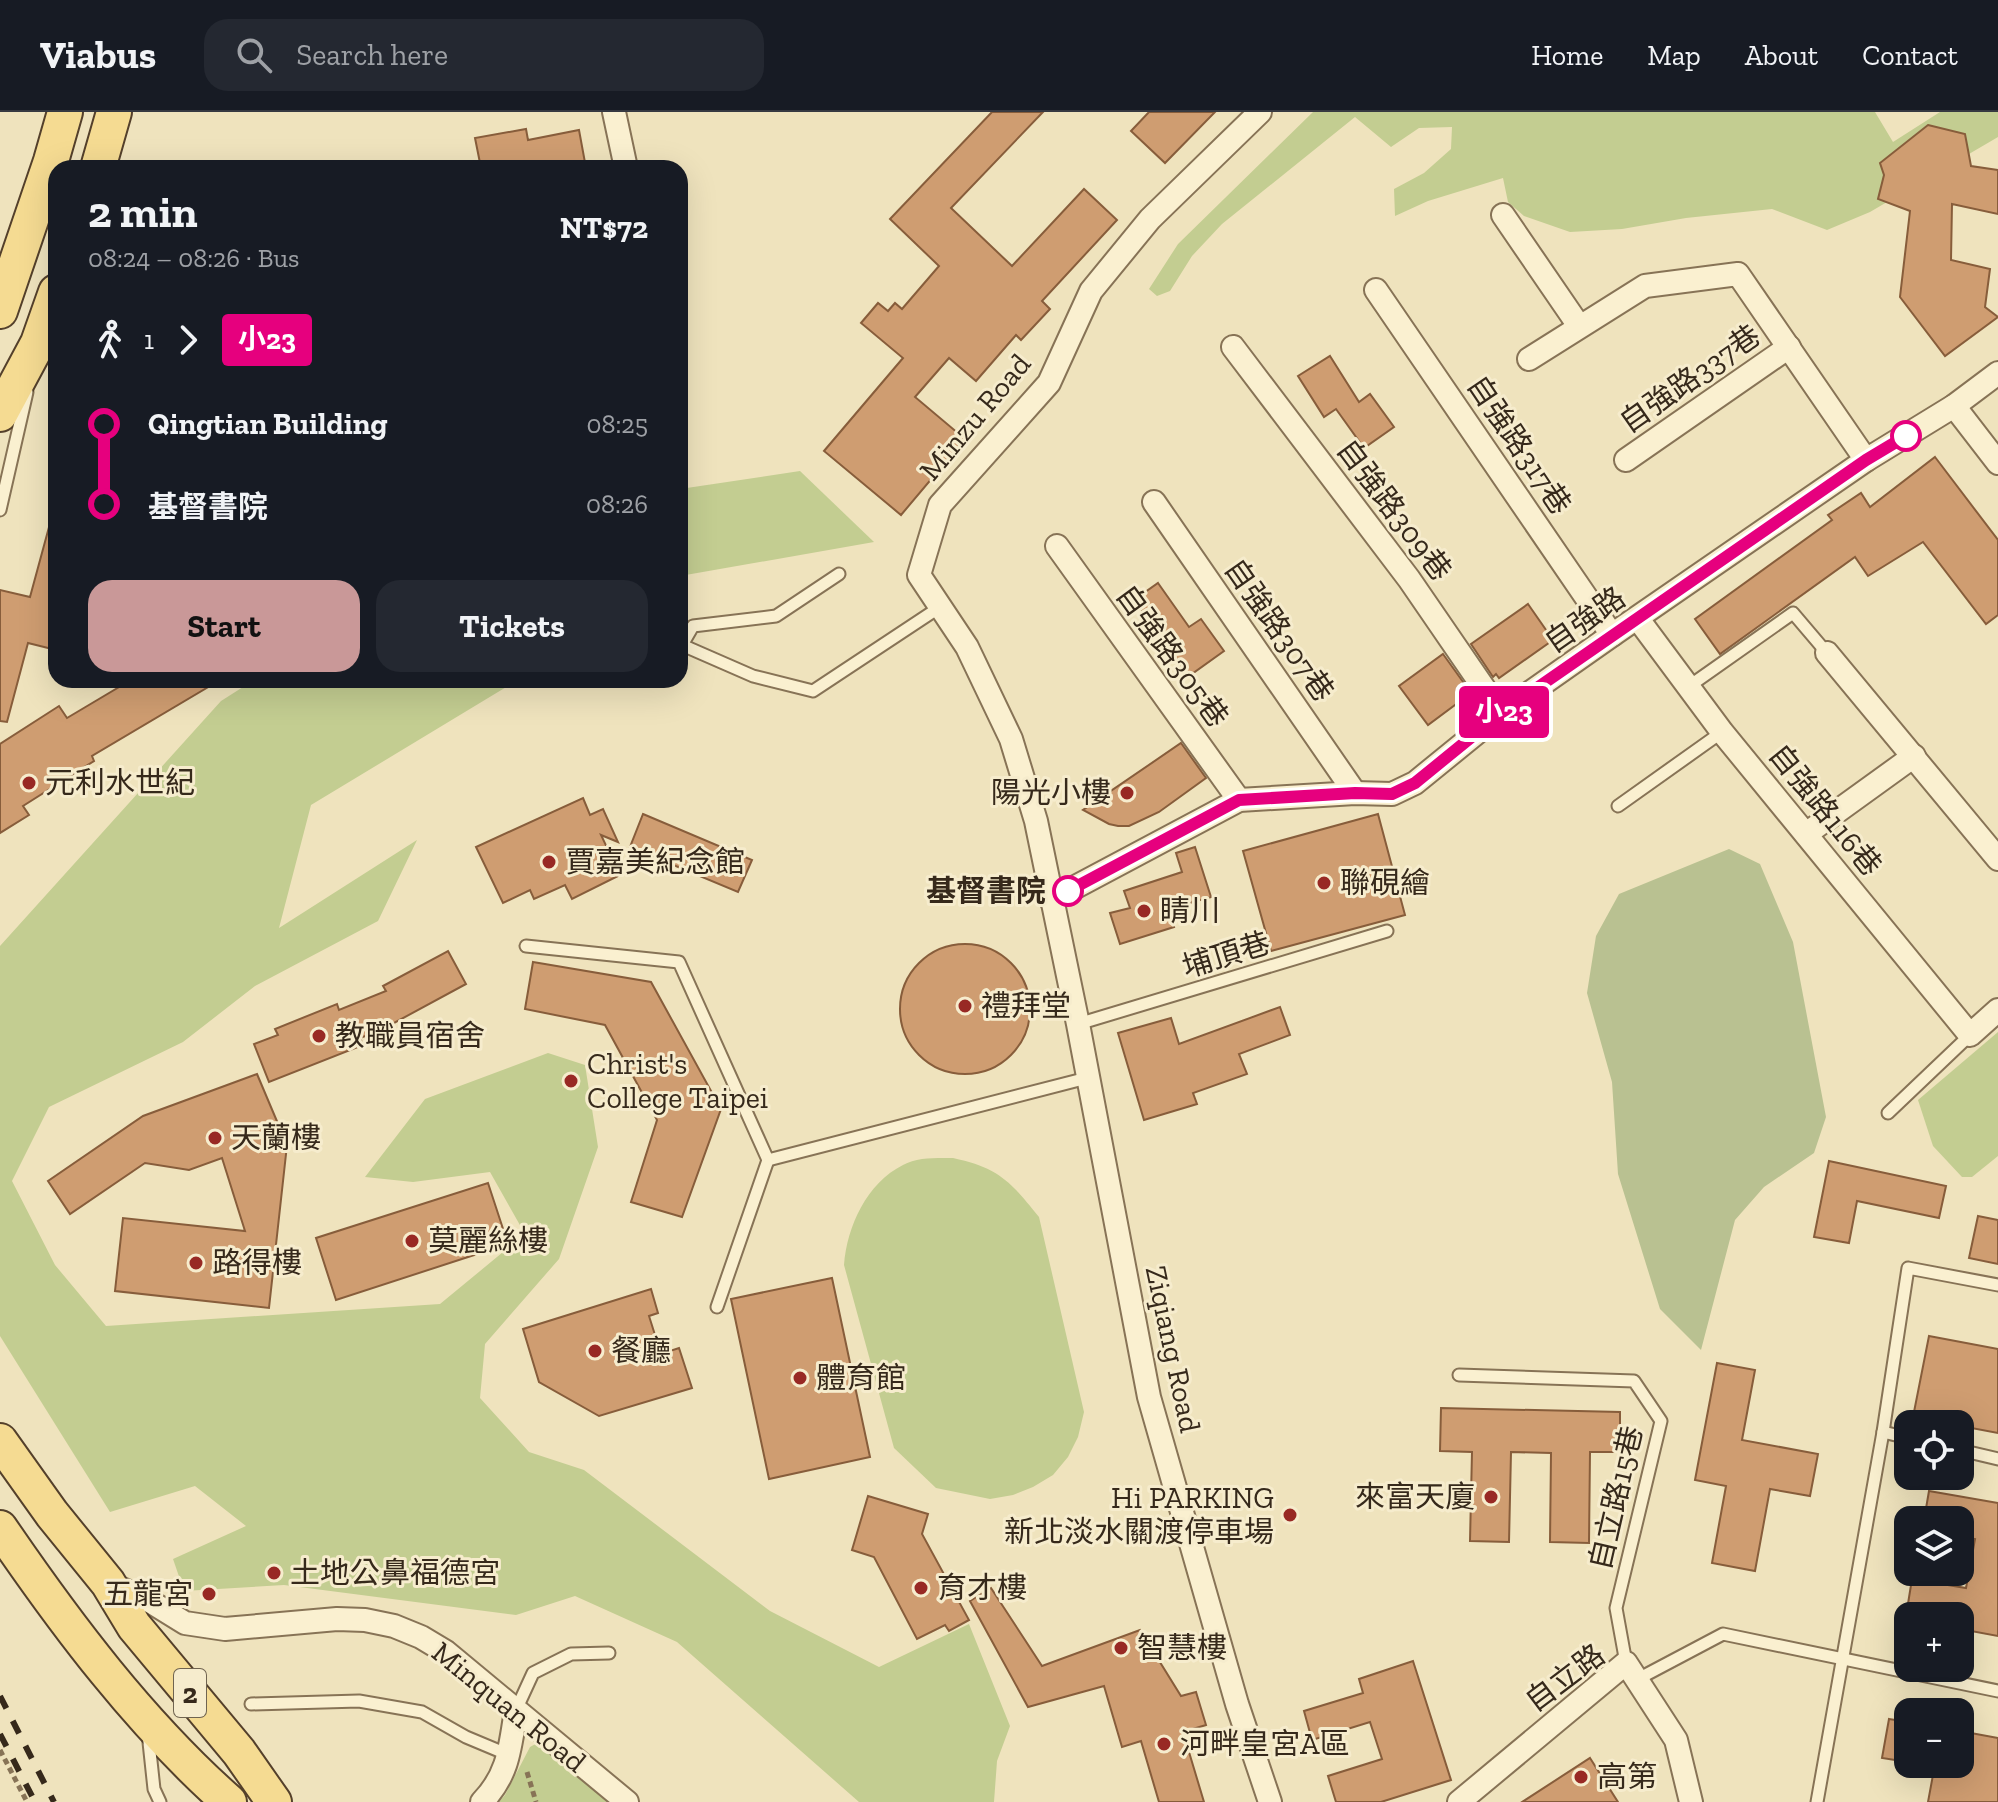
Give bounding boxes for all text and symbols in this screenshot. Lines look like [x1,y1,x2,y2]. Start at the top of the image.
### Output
search box [204,19,764,91]
text: Viabus [40,32,156,78]
icon: search [232,33,276,77]
text: Search here [296,37,448,73]
text: Home [1531,39,1603,72]
text: Map [1647,39,1701,72]
text: About [1745,39,1818,72]
text: Contact [1862,39,1958,72]
text: 2 min [88,185,198,238]
text: NT$72 [560,210,648,246]
text: 08:24 – 08:26 · Bus [88,242,299,274]
street label: 自強路337巷 [1613,317,1767,441]
icon: walk [88,318,132,362]
icon: forward [166,318,210,362]
text: 小23 [238,323,296,356]
text: 1 [144,324,154,356]
street label: Minzu Road [912,346,1039,488]
street label: 自強路317巷 [1459,369,1579,521]
text: Qingtian Building [148,406,387,442]
text: 08:25 [587,408,648,440]
unlabelled marker [1891,421,1921,451]
street label: 自強路309巷 [1329,432,1459,588]
text: 08:26 [586,488,648,520]
text: 基督書院 [148,489,268,525]
street label: 自強路307巷 [1217,552,1341,708]
street label: 自強路305巷 [1108,578,1236,734]
street label: 自強路 [1538,579,1632,661]
button: Start [88,580,360,672]
button: Tickets [376,580,648,672]
line badge: 小23 [1458,686,1550,738]
text: 小23 [1475,695,1533,728]
street label: 自強路116巷 [1761,737,1889,883]
place label: 元利水世紀 [45,765,195,801]
marker: 元利水世紀 [20,774,38,792]
place label: 陽光小樓 [991,775,1111,811]
marker: 陽光小樓 [1118,784,1136,802]
place label: 賈嘉美紀念館 [565,844,745,880]
marker: 賈嘉美紀念館 [540,853,558,871]
place label: 聯硯繪 [1340,865,1430,901]
place label: 基督書院 [926,873,1046,909]
marker: 聯硯繪 [1315,874,1333,892]
marker: 基督書院 [1053,876,1083,906]
place label: 睛川 [1160,893,1220,929]
marker: 睛川 [1135,902,1153,920]
street label: 埔頂巷 [1178,925,1274,985]
place label: 禮拜堂 [981,988,1071,1024]
marker: 禮拜堂 [956,997,974,1015]
place label: 教職員宿舍 [335,1018,485,1054]
marker: 教職員宿舍 [310,1027,328,1045]
place label: Christ's College Taipei [587,1046,768,1116]
marker: Christ's College Taipei [562,1072,580,1090]
place label: 天蘭樓 [231,1120,321,1156]
marker: 天蘭樓 [206,1129,224,1147]
place label: 莫麗絲樓 [428,1223,548,1259]
marker: 莫麗絲樓 [403,1232,421,1250]
place label: 路得樓 [212,1245,302,1281]
marker: 路得樓 [187,1254,205,1272]
street label: Ziqiang Road [1138,1262,1208,1436]
place label: 餐廳 [611,1333,671,1369]
marker: 餐廳 [586,1342,604,1360]
place label: 體育館 [816,1360,906,1396]
marker: 體育館 [791,1369,809,1387]
map controls [1894,1410,1974,1778]
button: locate [1894,1410,1974,1490]
street label: 自立路15巷 [1582,1422,1650,1574]
place label: 來富天廈 [1355,1479,1475,1515]
place label: Hi PARKING 新北淡水關渡停車場 [1004,1480,1274,1550]
marker: 來富天廈 [1482,1488,1500,1506]
marker: Hi PARKING 新北淡水關渡停車場 [1281,1506,1299,1524]
button: layers [1894,1506,1974,1586]
place label: 土地公鼻福德宮 [290,1555,500,1591]
marker: 土地公鼻福德宮 [265,1564,283,1582]
place label: 育才樓 [937,1570,1027,1606]
place label: 五龍宮 [103,1576,193,1612]
marker: 育才樓 [912,1579,930,1597]
marker: 五龍宮 [200,1585,218,1603]
button: + [1894,1602,1974,1682]
place label: 智慧樓 [1137,1630,1227,1666]
street label: Minquan Road [425,1634,594,1780]
street label: 自立路 [1518,1637,1612,1719]
marker: 智慧樓 [1112,1639,1130,1657]
road number: 2 [174,1669,206,1717]
button: − [1894,1698,1974,1778]
place label: 河畔皇宮A區 [1180,1726,1349,1762]
marker: 河畔皇宮A區 [1155,1735,1173,1753]
place label: 高第 [1597,1759,1657,1795]
marker: 高第 [1572,1768,1590,1786]

